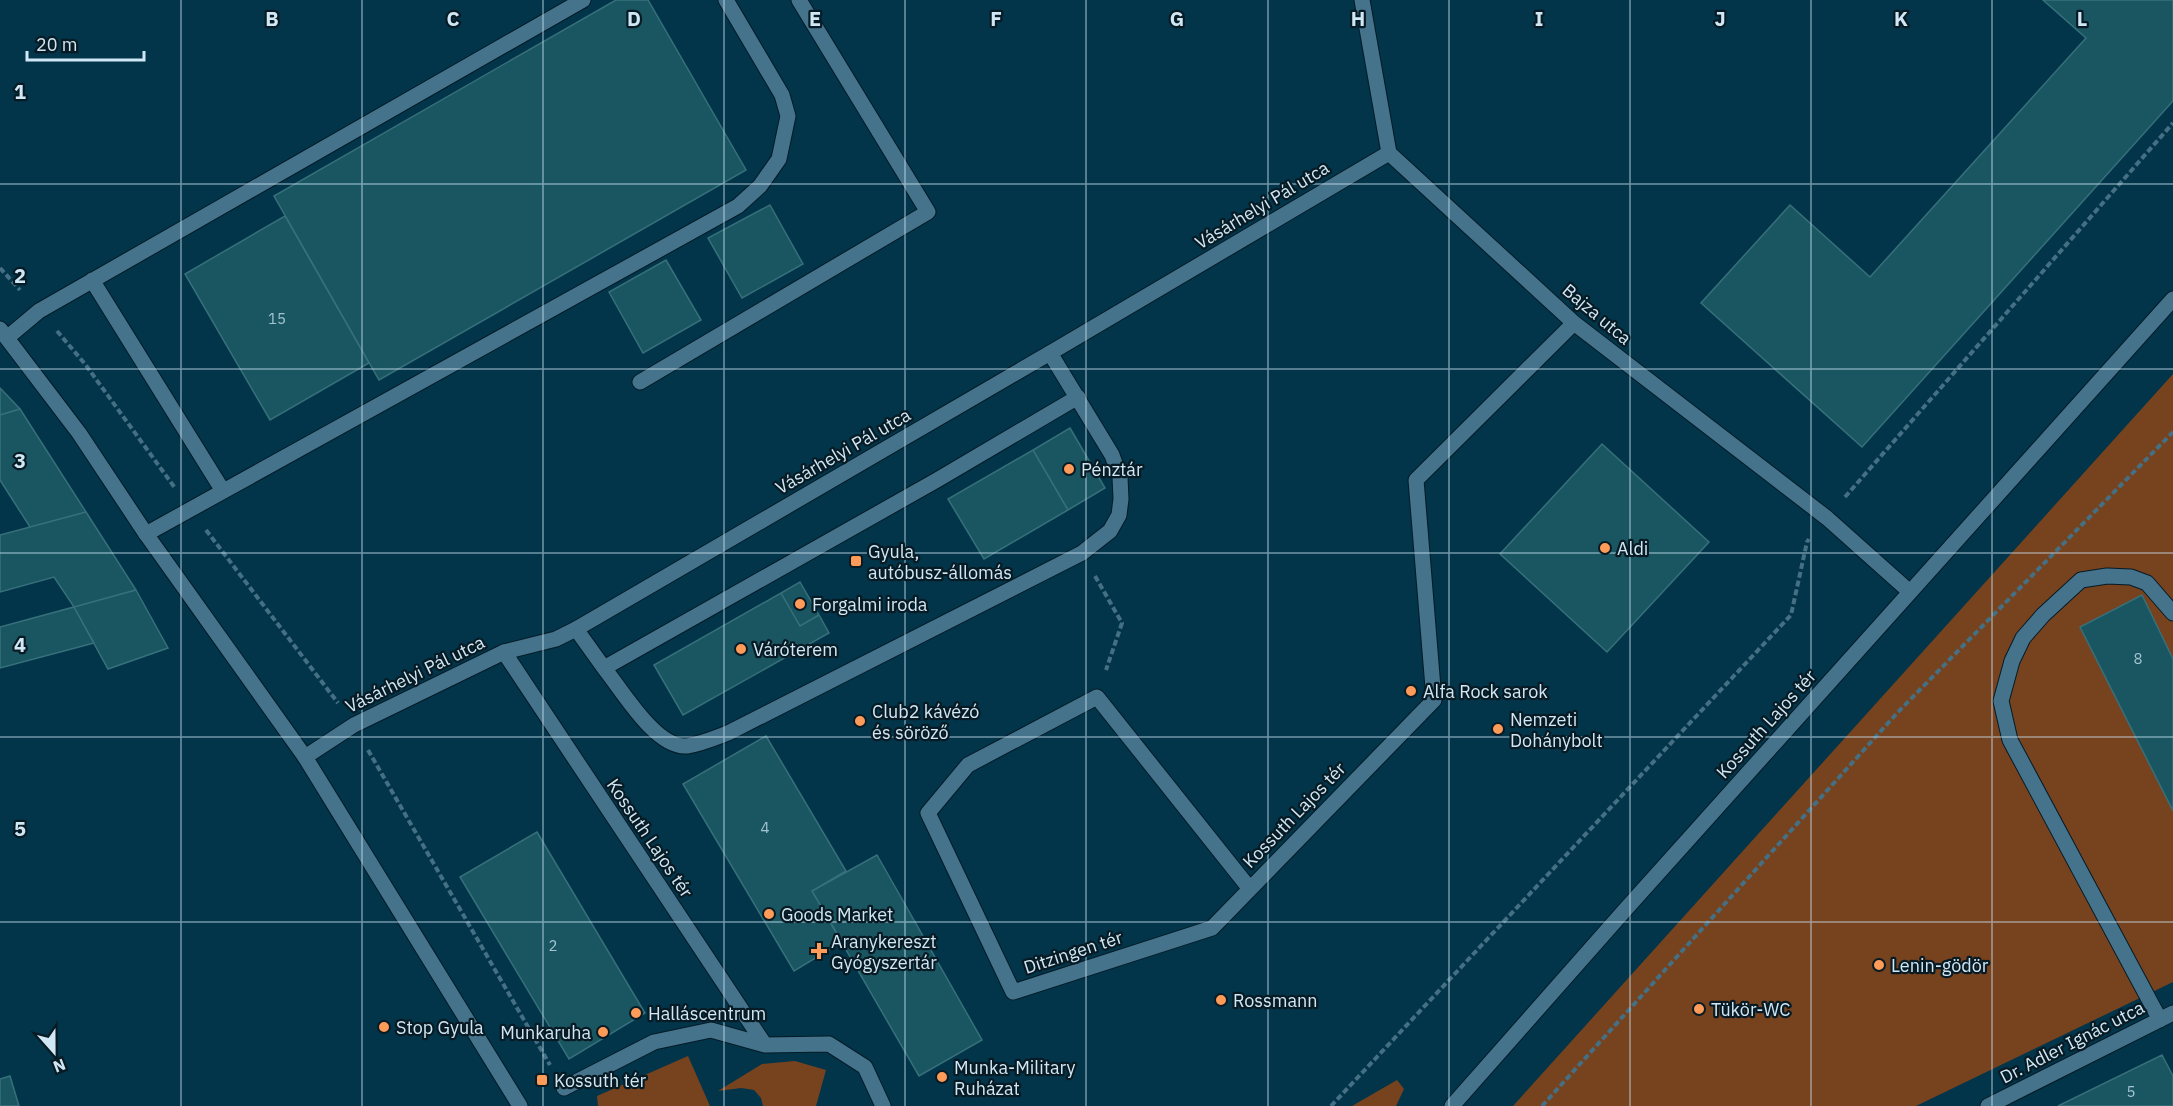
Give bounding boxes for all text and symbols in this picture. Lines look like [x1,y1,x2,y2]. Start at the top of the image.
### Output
text: B [265,5,279,32]
text: C [446,5,460,32]
text: D [627,5,641,32]
text: E [809,5,821,32]
text: F [990,5,1002,32]
text: G [1170,5,1184,32]
text: H [1351,5,1365,32]
text: I [1535,5,1543,32]
text: J [1714,5,1726,32]
text: K [1894,5,1908,32]
text: L [2077,5,2087,32]
scale bar [27,24,144,62]
text: 20 m [36,33,78,56]
text: 1 [14,78,26,105]
street label: Vásárhelyi Pál utca [1191,156,1333,254]
text: 2 [14,262,26,289]
street label: Bajza utca [1558,278,1637,350]
house number: 15 [268,309,286,328]
street label: Vásárhelyi Pál utca [771,403,915,499]
text: 3 [14,447,26,474]
place label: Pénztár [1081,458,1143,481]
marker: Pénztár [1062,462,1076,476]
place label: Aldi [1617,537,1648,560]
place label: Gyula, autóbusz-állomás [868,540,1012,584]
marker: Aldi [1598,541,1612,555]
marker: Gyula, autóbusz-állomás [849,554,863,568]
place label: Forgalmi iroda [812,593,928,616]
marker: Forgalmi iroda [793,597,807,611]
street label: Vásárhelyi Pál utca [342,630,489,718]
text: 4 [14,631,26,658]
place label: Váróterem [753,638,838,661]
marker: Váróterem [734,642,748,656]
house number: 8 [2133,649,2143,668]
street label: Kossuth Lajos tér [1711,665,1821,783]
place label: Alfa Rock sarok [1423,680,1548,703]
marker: Alfa Rock sarok [1404,684,1418,698]
place label: Club2 kávézó és söröző [872,700,979,744]
place label: Nemzeti Dohánybolt [1510,708,1603,752]
marker: Club2 kávézó és söröző [853,714,867,728]
marker: Nemzeti Dohánybolt [1491,722,1505,736]
street label: Kossuth Lajos tér [1238,757,1351,873]
street label: Kossuth Lajos tér [602,774,698,902]
text: 5 [14,815,26,842]
house number: 4 [760,818,770,837]
place label: Goods Market [781,903,893,926]
marker: Goods Market [762,907,776,921]
street label: Ditzingen tér [1021,925,1126,979]
place label: Aranykereszt Gyógyszertár [831,930,937,974]
house number: 2 [548,936,558,955]
marker: Aranykereszt Gyógyszertár [812,944,826,958]
place label: Lenin-gödör [1891,954,1989,977]
marker: Lenin-gödör [1872,958,1886,972]
place label: Rossmann [1233,989,1318,1012]
marker: Rossmann [1214,993,1228,1007]
street label: Dr. Adler Ignác utca [1996,995,2148,1088]
place label: Tükör-WC [1711,998,1790,1021]
place label: Halláscentrum [648,1002,766,1025]
marker: Tükör-WC [1692,1002,1706,1016]
marker: Halláscentrum [629,1006,643,1020]
place label: Stop Gyula [396,1016,484,1039]
marker: Stop Gyula [377,1020,391,1034]
place label: Munkaruha [500,1021,591,1044]
north arrow [24,1022,84,1082]
marker: Munkaruha [596,1025,610,1039]
text: N [50,1055,68,1077]
place label: Munka-Military Ruházat [954,1056,1075,1100]
place label: Kossuth tér [554,1069,647,1092]
marker: Munka-Military Ruházat [935,1070,949,1084]
marker: Kossuth tér [535,1073,549,1087]
house number: 5 [2126,1082,2136,1101]

